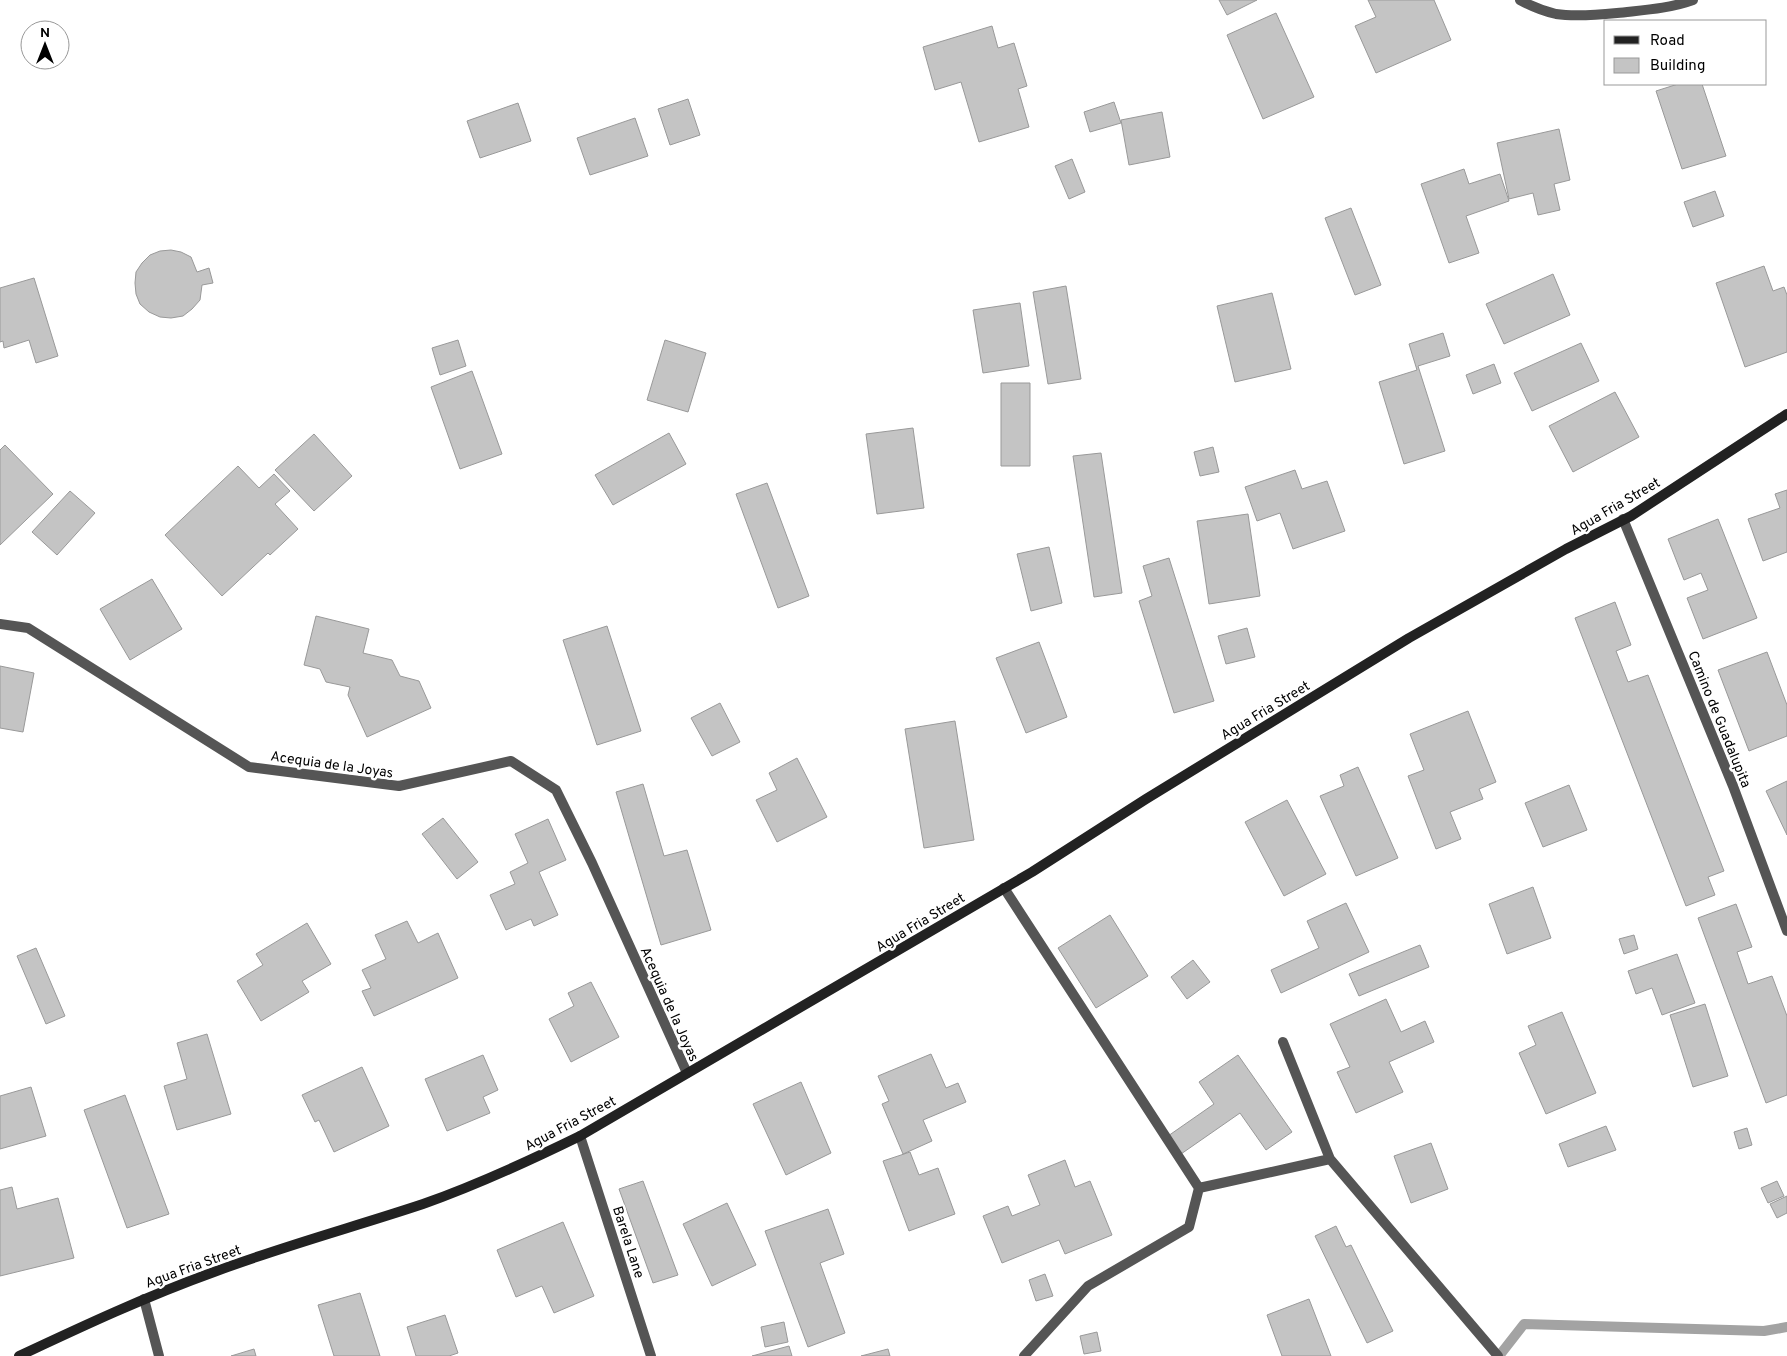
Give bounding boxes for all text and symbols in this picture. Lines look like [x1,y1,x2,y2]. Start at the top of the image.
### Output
north arrow [20,20,70,70]
legend [1604,20,1767,85]
text: N [40,25,50,42]
text: Road [1650,32,1685,51]
text: Building [1650,57,1705,76]
street label: Agua Fria Street [1568,475,1664,540]
street label: Camino de Guadalupita [1683,649,1754,790]
street label: Agua Fria Street [1218,678,1313,745]
street label: Acequia de la Joyas [269,748,394,783]
street label: Agua Fria Street [873,890,968,957]
street label: Acequia de la Joyas [636,945,702,1065]
street label: Agua Fria Street [522,1093,619,1155]
street label: Barela Lane [608,1204,647,1281]
street label: Agua Fria Street [143,1242,244,1293]

